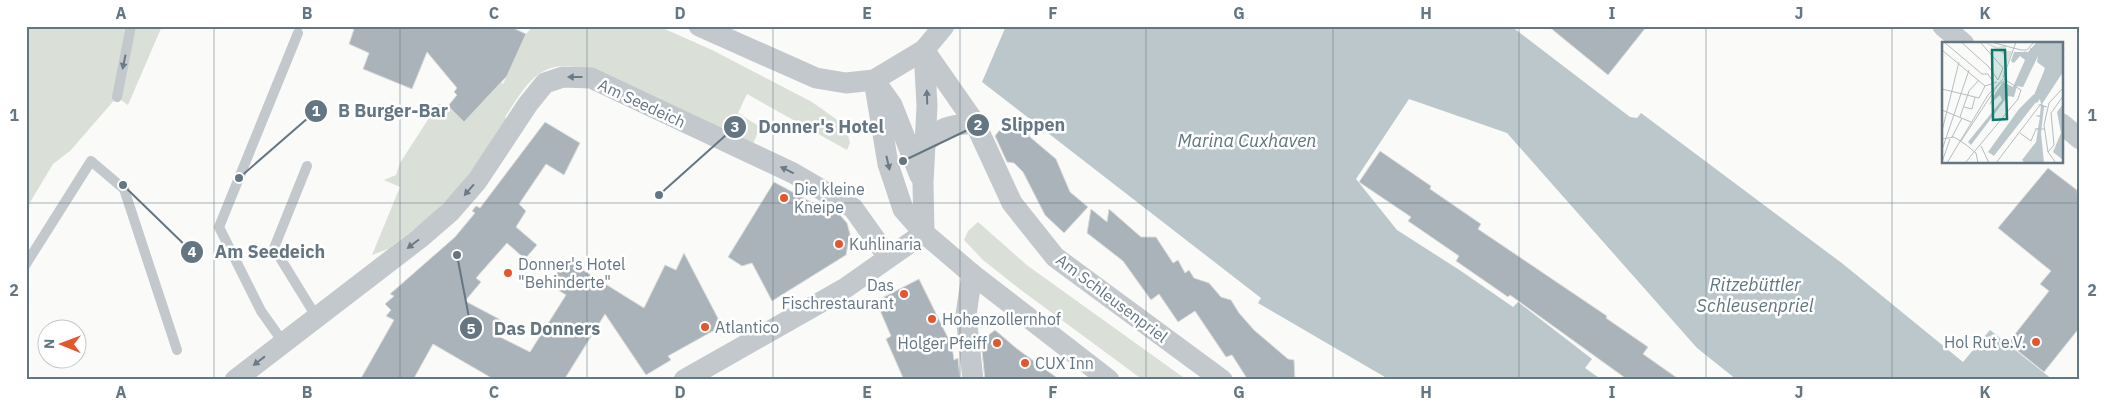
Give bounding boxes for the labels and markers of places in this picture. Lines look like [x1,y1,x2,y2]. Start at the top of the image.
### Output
callout: B Burger-Bar [303,94,458,127]
callout: Slippen [965,109,1075,142]
callout: Donner's Hotel [723,111,894,144]
place label: Die kleine Kneipe [794,179,865,217]
marker: Die kleine Kneipe [778,192,790,204]
place label: Kuhlinaria [849,234,922,254]
callout: Am Seedeich [180,235,335,268]
marker: Kuhlinaria [833,238,845,250]
place label: Donner's Hotel "Behinderte" [518,254,625,292]
marker: Donner's Hotel "Behinderte" [502,267,514,279]
place label: Das Fischrestaurant [782,275,894,313]
marker: Das Fischrestaurant [898,288,910,300]
place label: Hohenzollernhof [942,309,1061,329]
callout: Das Donners [458,312,610,345]
marker: Hohenzollernhof [926,313,938,325]
place label: Atlantico [715,317,779,337]
marker: Atlantico [699,321,711,333]
place label: Hol Rut e.V. [1944,332,2026,352]
place label: Holger Pfeiff [898,333,987,353]
marker: Hol Rut e.V. [2030,336,2042,348]
marker: Holger Pfeiff [991,337,1003,349]
place label: CUX Inn [1035,353,1094,373]
marker: CUX Inn [1019,357,1031,369]

